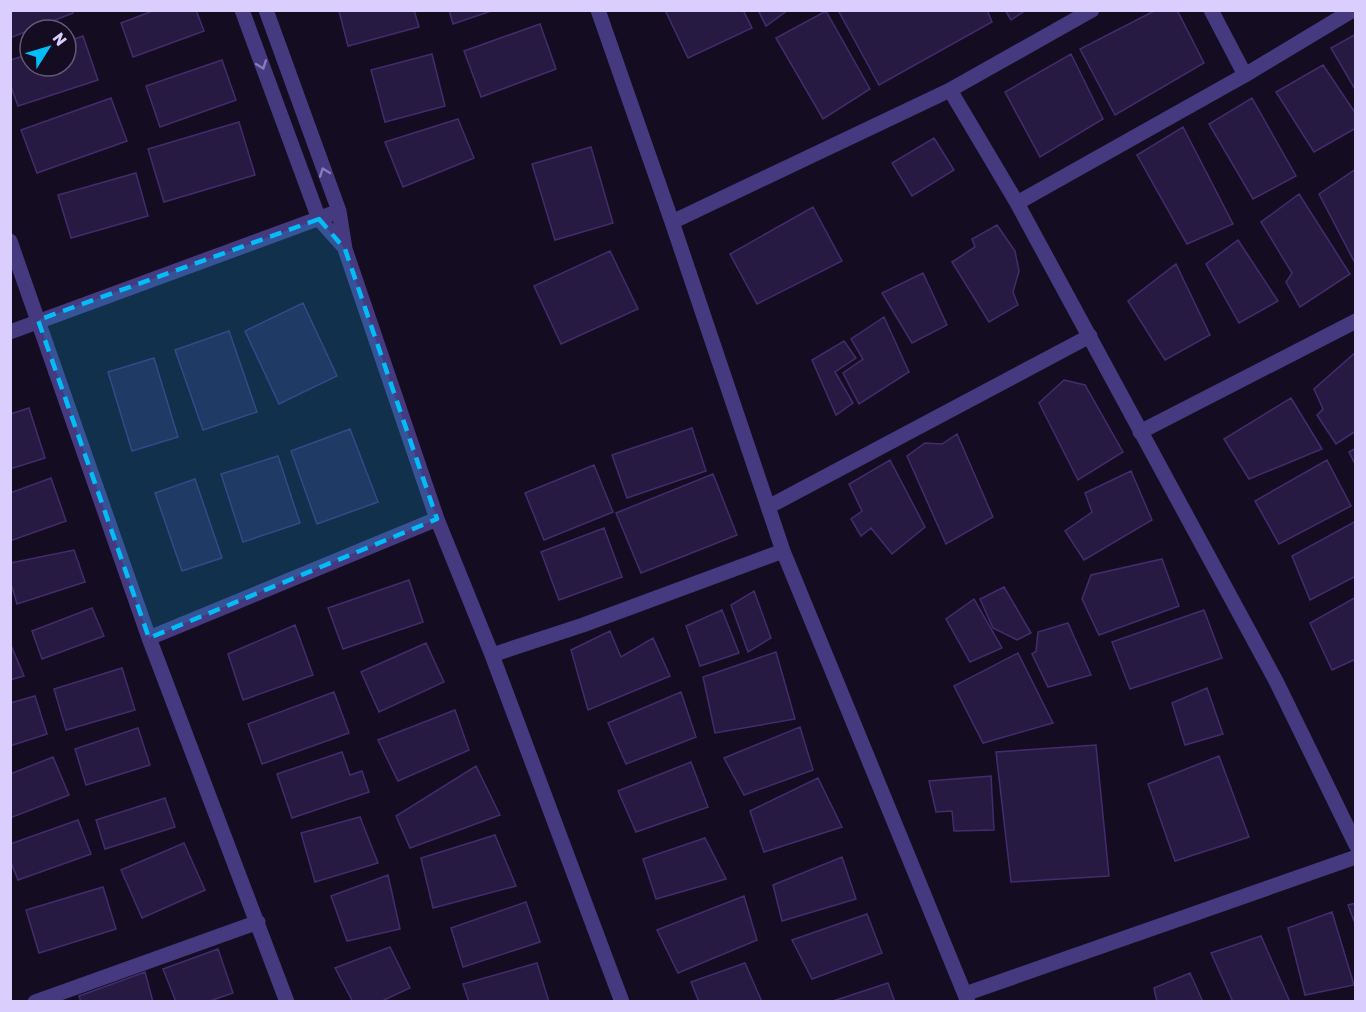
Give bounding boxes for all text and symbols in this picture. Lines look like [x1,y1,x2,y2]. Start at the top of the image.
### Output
north arrow [18,18,78,78]
text: N [49,29,71,50]
one-way arrow [255,60,268,70]
one-way arrow [319,168,332,178]

